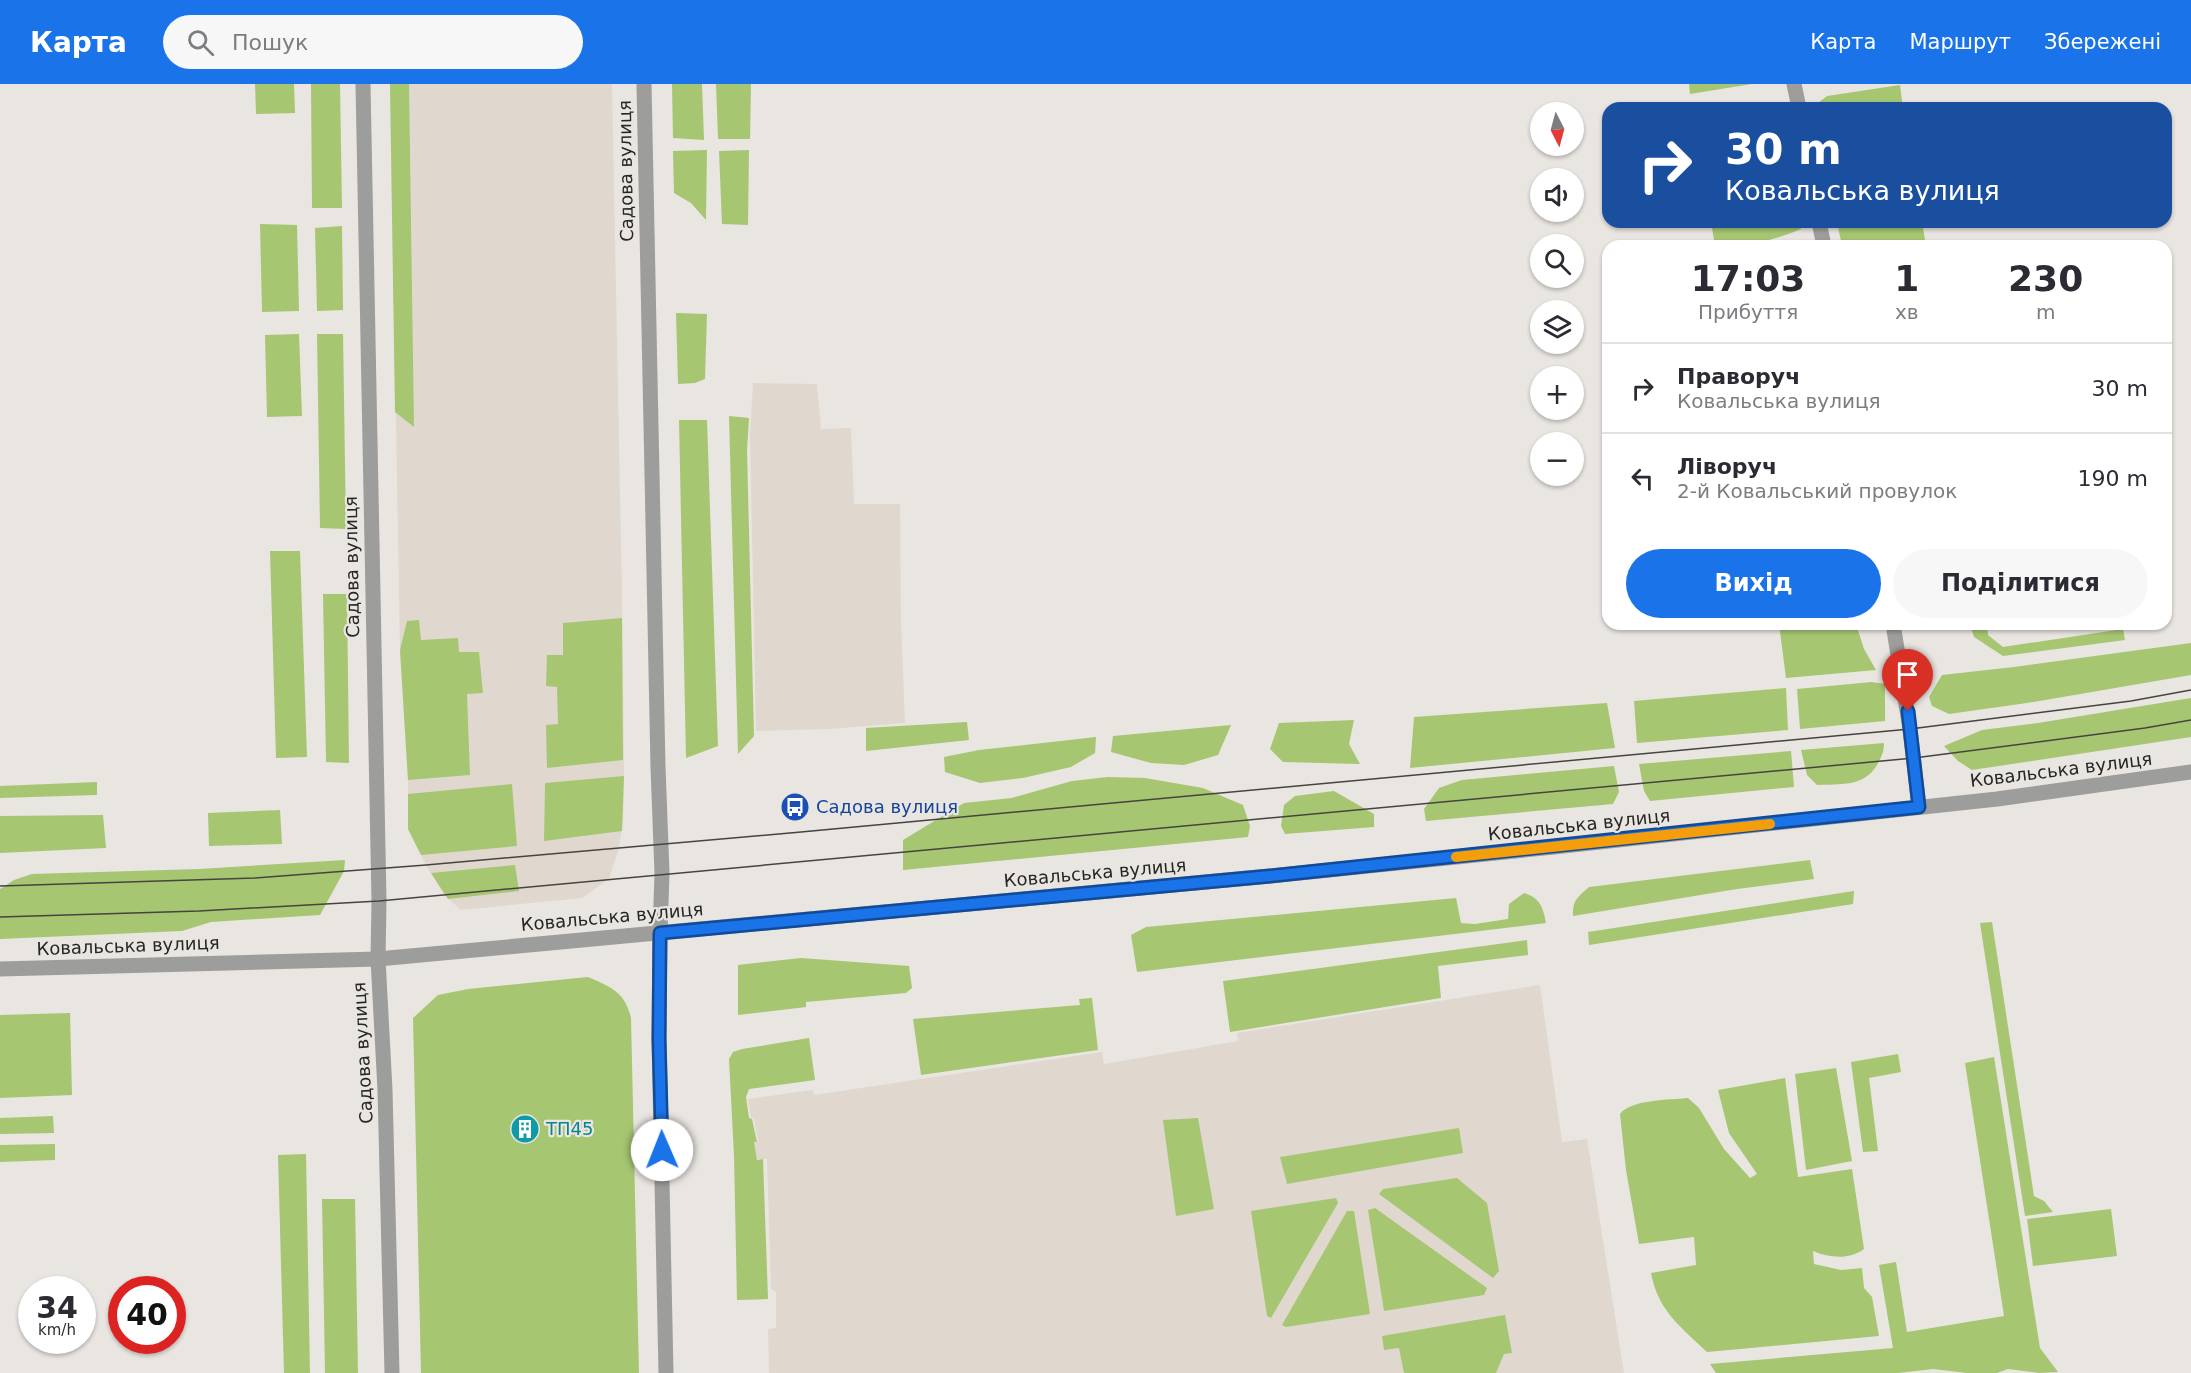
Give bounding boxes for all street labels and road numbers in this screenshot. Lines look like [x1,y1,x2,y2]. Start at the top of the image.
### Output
street label: Садова вулиця [614,100,637,242]
street label: Садова вулиця [340,496,363,638]
street label: Ковальська вулиця [1969,748,2153,791]
street label: Ковальська вулиця [1487,804,1671,845]
street label: Ковальська вулиця [1003,854,1187,891]
street label: Ковальська вулиця [520,898,704,935]
street label: Ковальська вулиця [36,932,220,959]
street label: Садова вулиця [348,982,377,1124]

